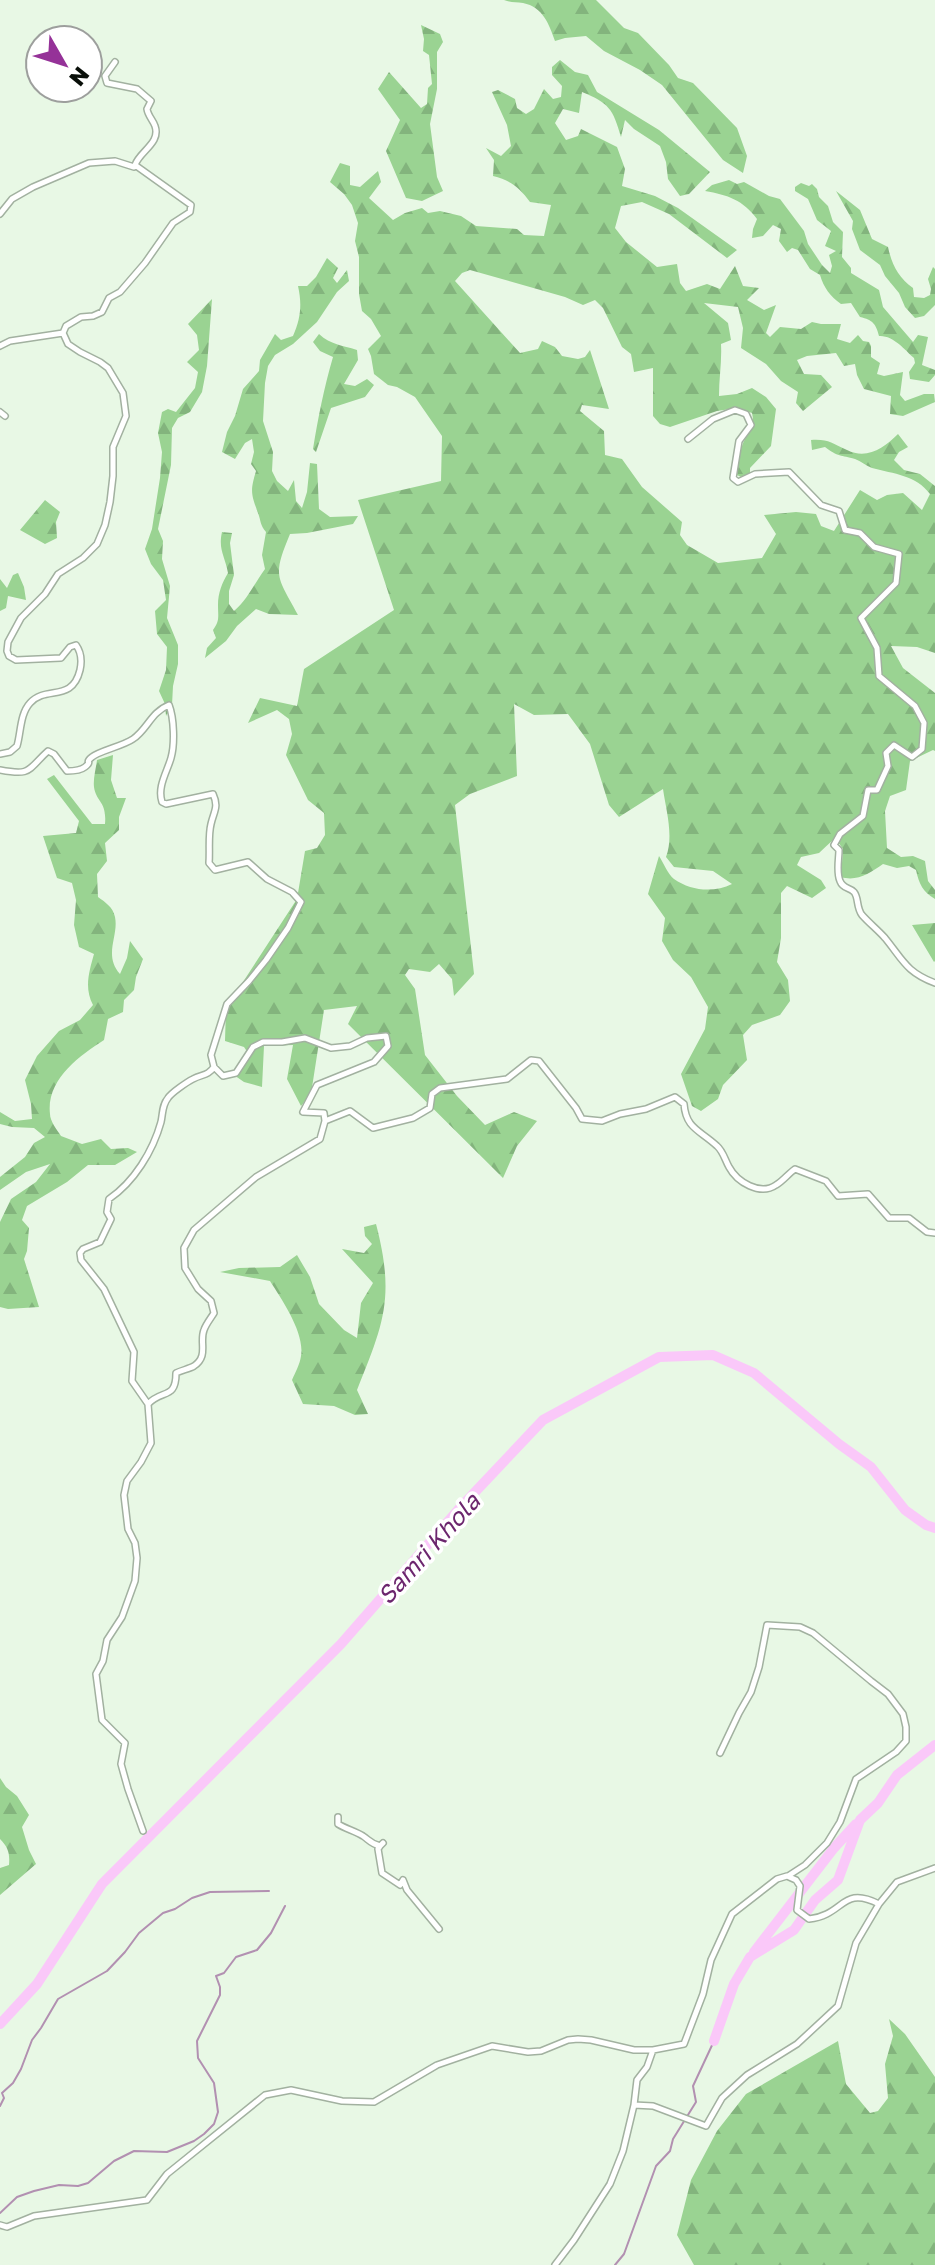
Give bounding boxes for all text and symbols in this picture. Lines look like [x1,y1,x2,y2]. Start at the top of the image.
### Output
north arrow [24,24,104,104]
text: N [64,62,96,92]
water label: Samri Khola [371,1486,486,1609]

